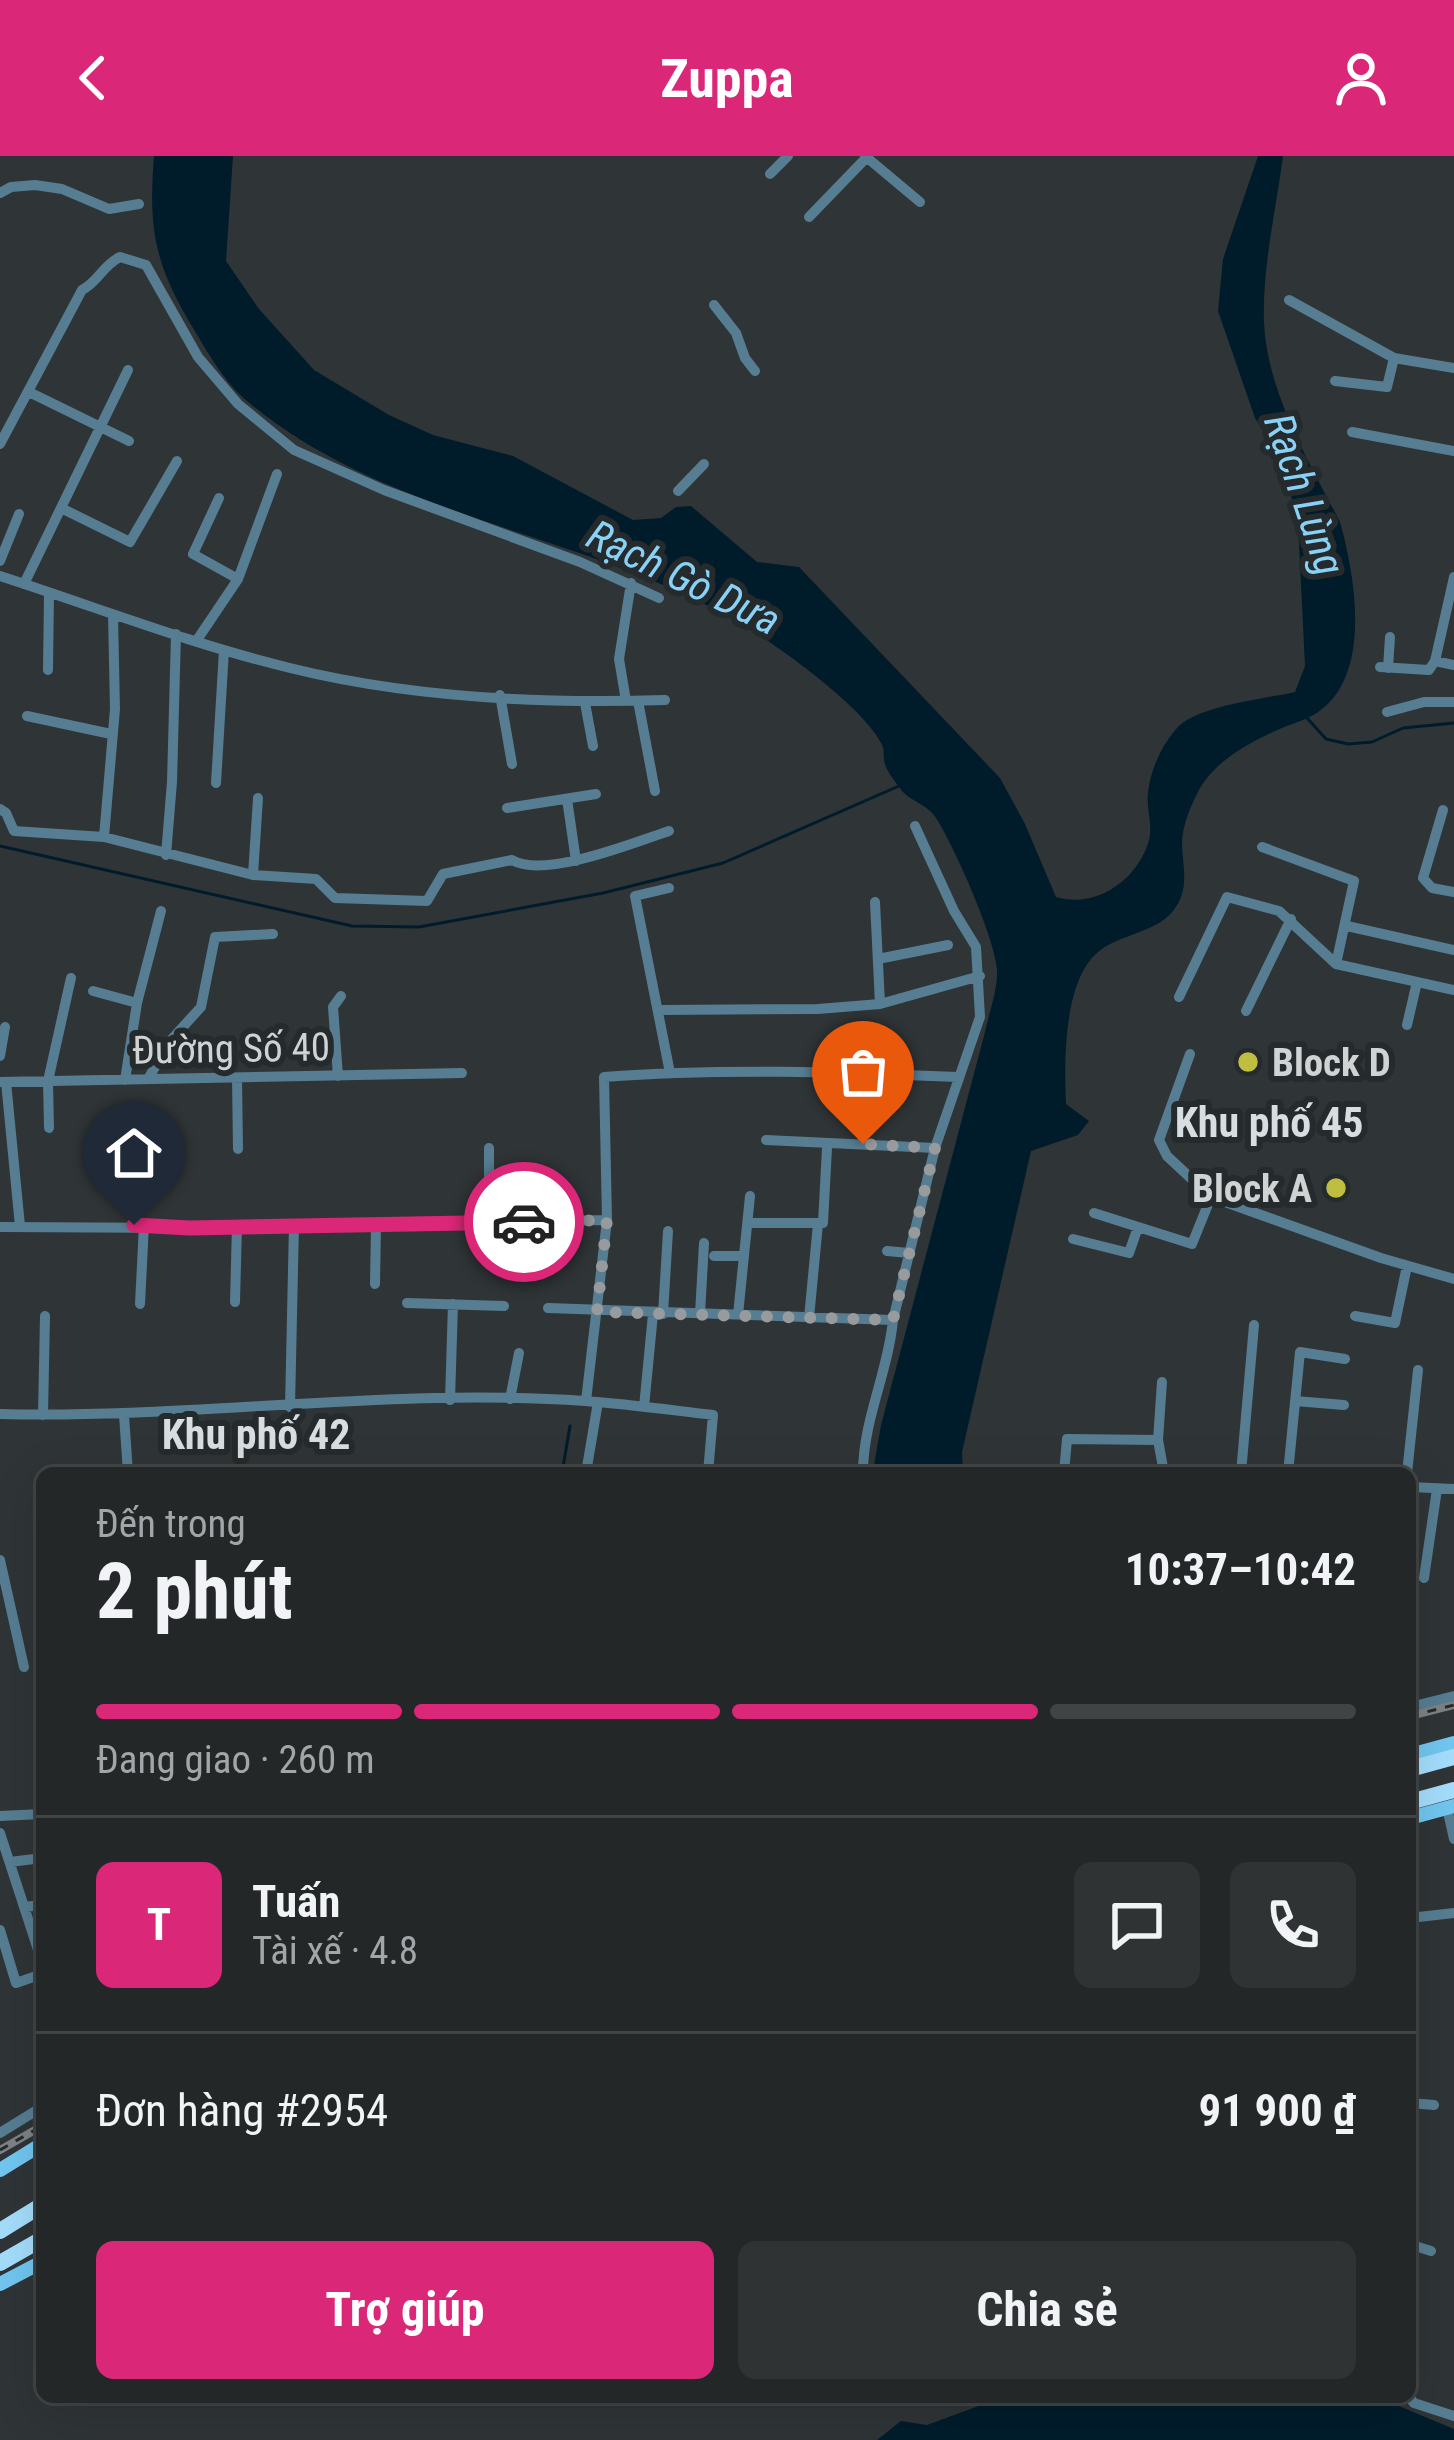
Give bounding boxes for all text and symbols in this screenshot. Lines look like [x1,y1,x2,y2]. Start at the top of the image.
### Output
icon: back [60,45,126,111]
icon: person [1328,45,1394,111]
text: Zuppa [660,47,794,110]
water label: Rạch Lùng [1254,407,1355,581]
water label: Rạch Gò Dưa [579,510,788,645]
pin [812,1021,914,1144]
street label: Đường Số 40 [132,1024,331,1074]
icon: bag [830,1039,896,1105]
place label: Block D [1272,1040,1391,1086]
marker: Block D [1235,1049,1261,1075]
district label: Khu phố 45 [1175,1098,1363,1147]
pin [83,1102,185,1225]
icon: home [101,1120,167,1186]
courier [464,1162,584,1282]
place label: Block A [1192,1166,1312,1212]
marker: Block A [1323,1175,1349,1201]
icon: car [491,1189,557,1255]
district label: Khu phố 42 [162,1410,350,1459]
text: Đến trong [96,1501,246,1547]
text: 10:37–10:42 [1125,1543,1356,1596]
text: 2 phút [96,1546,293,1637]
text: Đang giao · 260 m [96,1737,375,1783]
button: chat [1074,1862,1200,1988]
button: phone [1230,1862,1356,1988]
text: Tuấn [252,1875,340,1928]
text: T [147,1898,171,1951]
text: Tài xế · 4.8 [252,1928,418,1974]
text: Đơn hàng #2954 [96,2084,388,2137]
text: 91 900 ₫ [1199,2084,1356,2137]
button: Trợ giúp [96,2241,714,2379]
button: Chia sẻ [738,2241,1356,2379]

